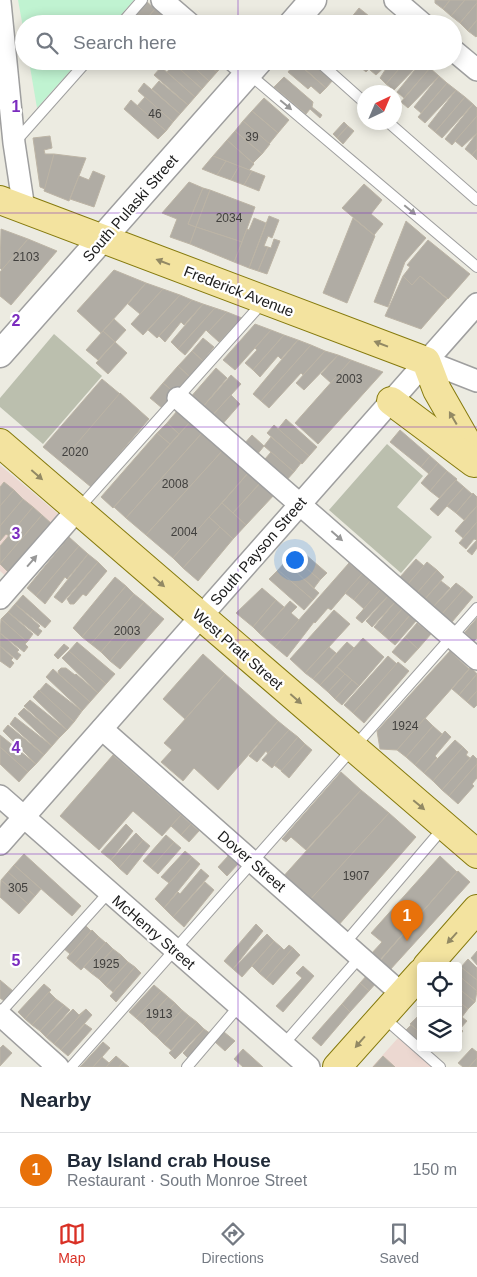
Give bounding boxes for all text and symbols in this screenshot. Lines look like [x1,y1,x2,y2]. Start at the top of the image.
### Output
search box [15,15,462,70]
icon: search [33,29,61,57]
text: Search here [73,32,177,53]
north arrow [357,85,402,130]
text: 1 [12,98,21,115]
one-way arrow [279,99,291,111]
house number: 46 [148,107,162,121]
house number: 39 [245,130,259,144]
street label: South Pulaski Street [79,151,182,265]
one-way arrow [403,204,415,216]
house number: 2034 [216,211,243,225]
house number: 2103 [13,250,40,264]
one-way arrow [155,258,170,266]
street label: Frederick Avenue [182,262,296,320]
text: 2 [12,312,21,329]
one-way arrow [373,340,388,347]
house number: 2003 [336,372,363,386]
one-way arrow [449,410,457,425]
house number: 2020 [62,445,89,459]
one-way arrow [30,469,42,481]
house number: 2008 [162,477,189,491]
street label: South Payson Street [206,493,310,608]
text: 3 [12,525,21,542]
house number: 2004 [171,525,198,539]
one-way arrow [330,531,343,542]
your location [282,547,308,573]
one-way arrow [26,555,37,567]
one-way arrow [153,576,166,587]
street label: West Pratt Street [189,605,287,693]
house number: 2003 [114,624,141,638]
one-way arrow [289,694,302,705]
house number: 1924 [392,719,419,733]
text: 4 [12,739,21,756]
one-way arrow [413,799,425,811]
street label: Dover Street [215,827,290,896]
house number: 1907 [343,869,370,883]
house number: 305 [8,881,28,895]
street label: McHenry Street [109,891,200,973]
pin: 1 [391,900,423,941]
one-way arrow [446,931,458,943]
text: 5 [12,952,21,969]
house number: 1925 [93,957,120,971]
map controls [417,962,462,1052]
button: locate [417,962,462,1007]
house number: 1913 [146,1007,173,1021]
button: layers [417,1007,462,1052]
one-way arrow [354,1035,366,1047]
text: Nearby [20,1088,91,1111]
text: Bay Island crab House [67,1150,271,1171]
text: 1 [32,1161,40,1178]
text: 150 m [413,1161,457,1178]
text: Restaurant · South Monroe Street [67,1172,307,1189]
tab: Map [58,1220,86,1266]
tab: Directions [202,1220,264,1266]
tab: Saved [379,1220,419,1266]

